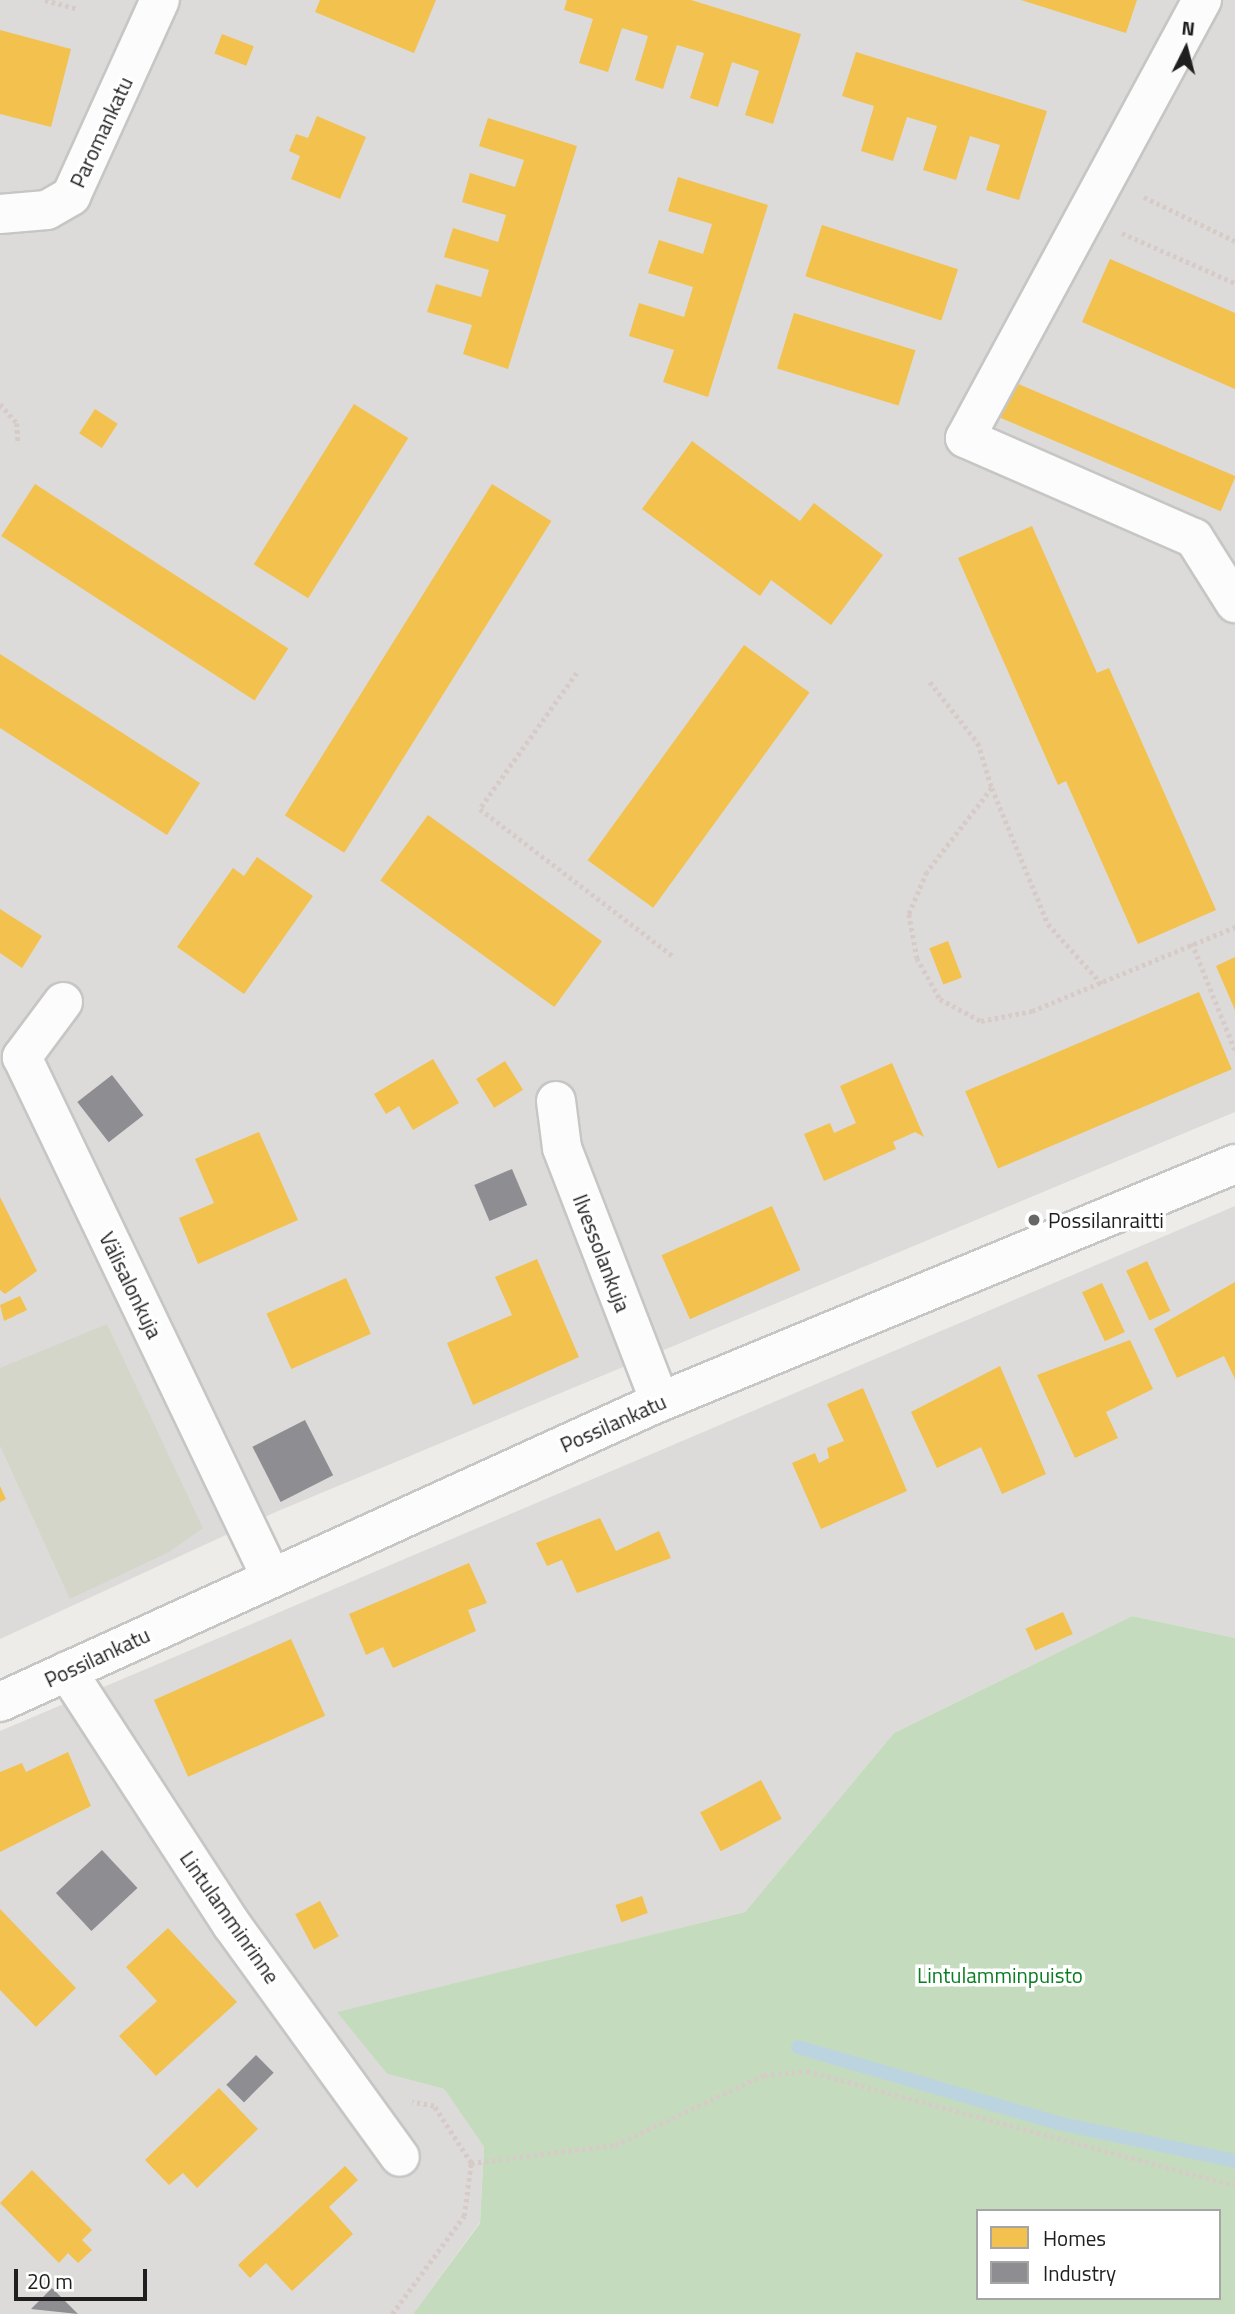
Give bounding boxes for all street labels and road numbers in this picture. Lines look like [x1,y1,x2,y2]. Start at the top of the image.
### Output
street label: Paromankatu [64,73,138,191]
street label: Ilvessolankuja [568,1191,636,1315]
street label: Välisalonkuja [94,1228,168,1342]
street label: Possilankatu [556,1388,670,1458]
street label: Possilankatu [40,1622,154,1692]
street label: Lintulamminrinne [175,1846,285,1988]

